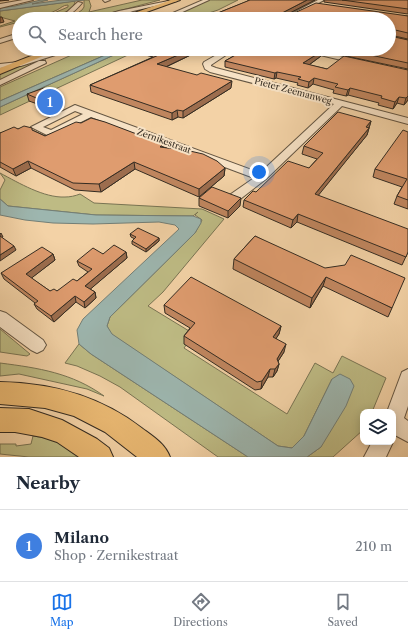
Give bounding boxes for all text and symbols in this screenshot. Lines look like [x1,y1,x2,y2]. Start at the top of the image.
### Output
search box [12,12,396,56]
icon: search [26,23,48,45]
text: Search here [58,25,143,44]
street label: Pieter Zeemanweg [253,75,333,106]
pin: 1 [37,87,63,117]
street label: Zernikestraat [136,126,193,156]
your location [249,162,269,182]
map controls [360,409,396,445]
button: layers [360,409,396,445]
text: Nearby [16,473,80,493]
text: Milano [54,528,109,547]
text: 1 [26,538,32,554]
text: 210 m [355,538,392,554]
text: Shop · Zernikestraat [54,547,178,563]
tab: Map [50,591,74,629]
tab: Directions [173,591,228,629]
tab: Saved [328,591,358,629]

